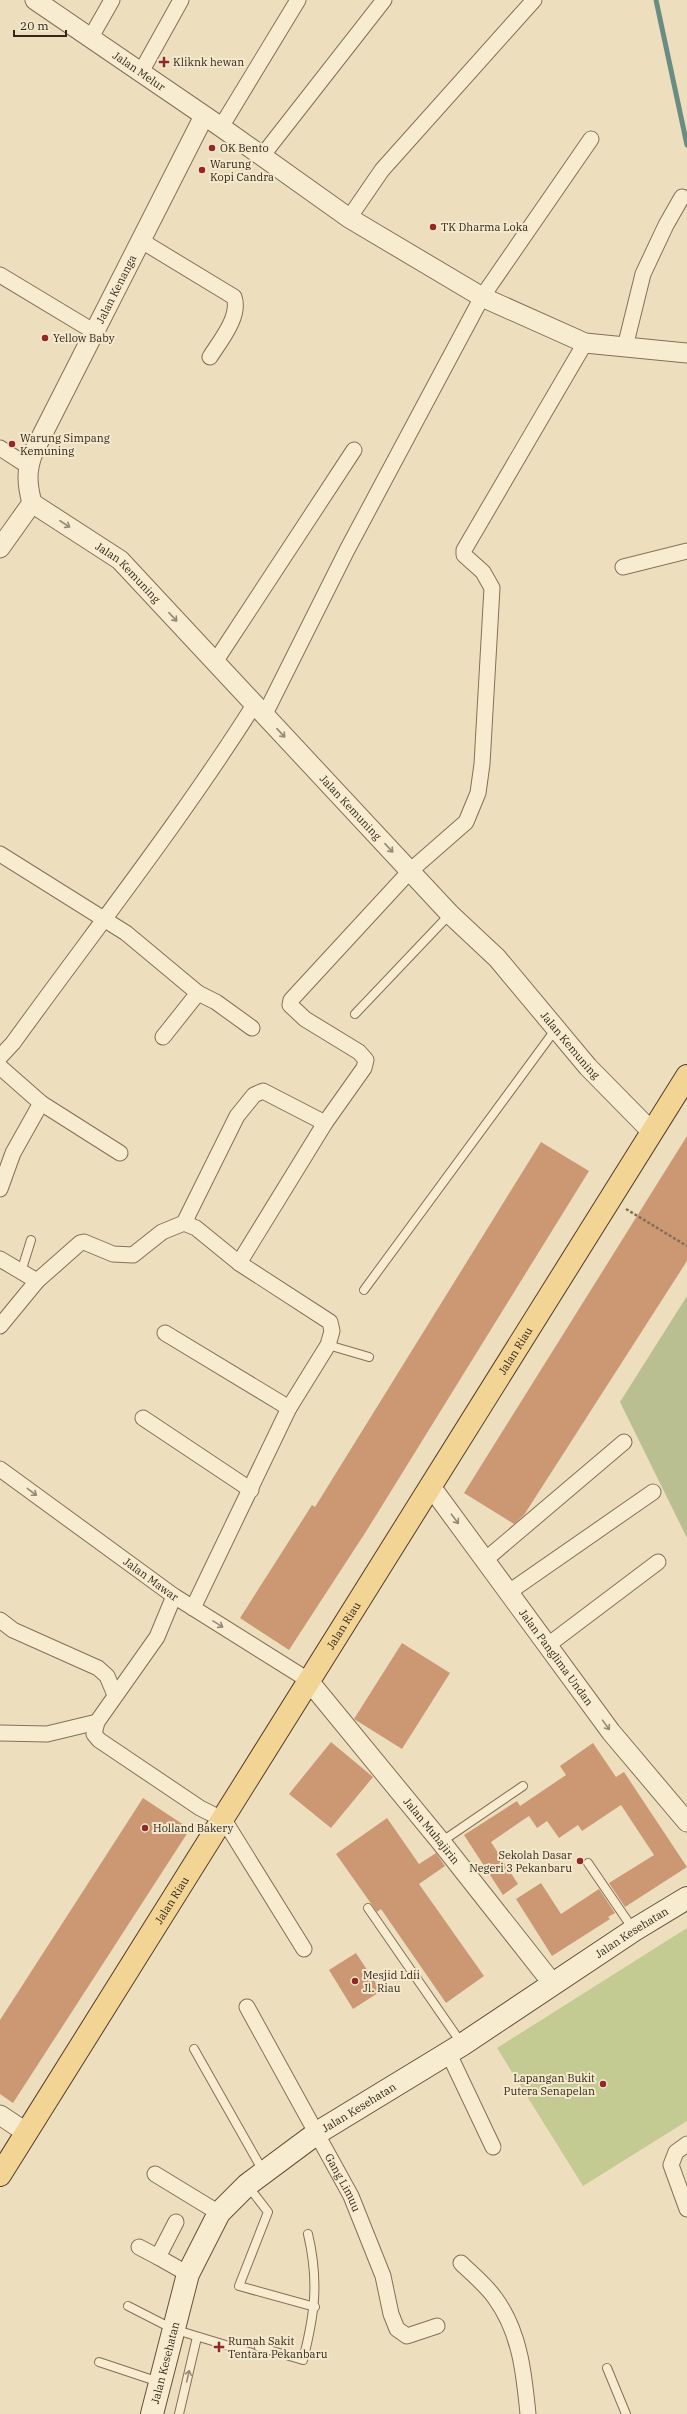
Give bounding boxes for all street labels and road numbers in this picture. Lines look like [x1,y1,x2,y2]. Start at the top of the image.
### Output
street label: Jalan Melur [110,48,168,94]
street label: Jalan Kenanga [93,252,139,326]
street label: Jalan Kemuning [93,539,163,606]
street label: Jalan Kemuning [317,772,384,843]
street label: Jalan Kemuning [538,1009,603,1082]
street label: Jalan Riau [495,1324,535,1377]
street label: Jalan Mawar [121,1554,181,1604]
street label: Jalan Riau [323,1599,364,1652]
street label: Jalan Panglima Undan [516,1606,596,1708]
street label: Jalan Muhajirin [400,1795,463,1867]
street label: Jalan Riau [152,1874,192,1927]
street label: Jalan Kesehatan [592,1904,671,1961]
street label: Jalan Kesehatan [319,2079,399,2135]
street label: Gang Limuu [322,2151,364,2214]
street label: Jalan Kesehatan [148,2320,182,2405]

